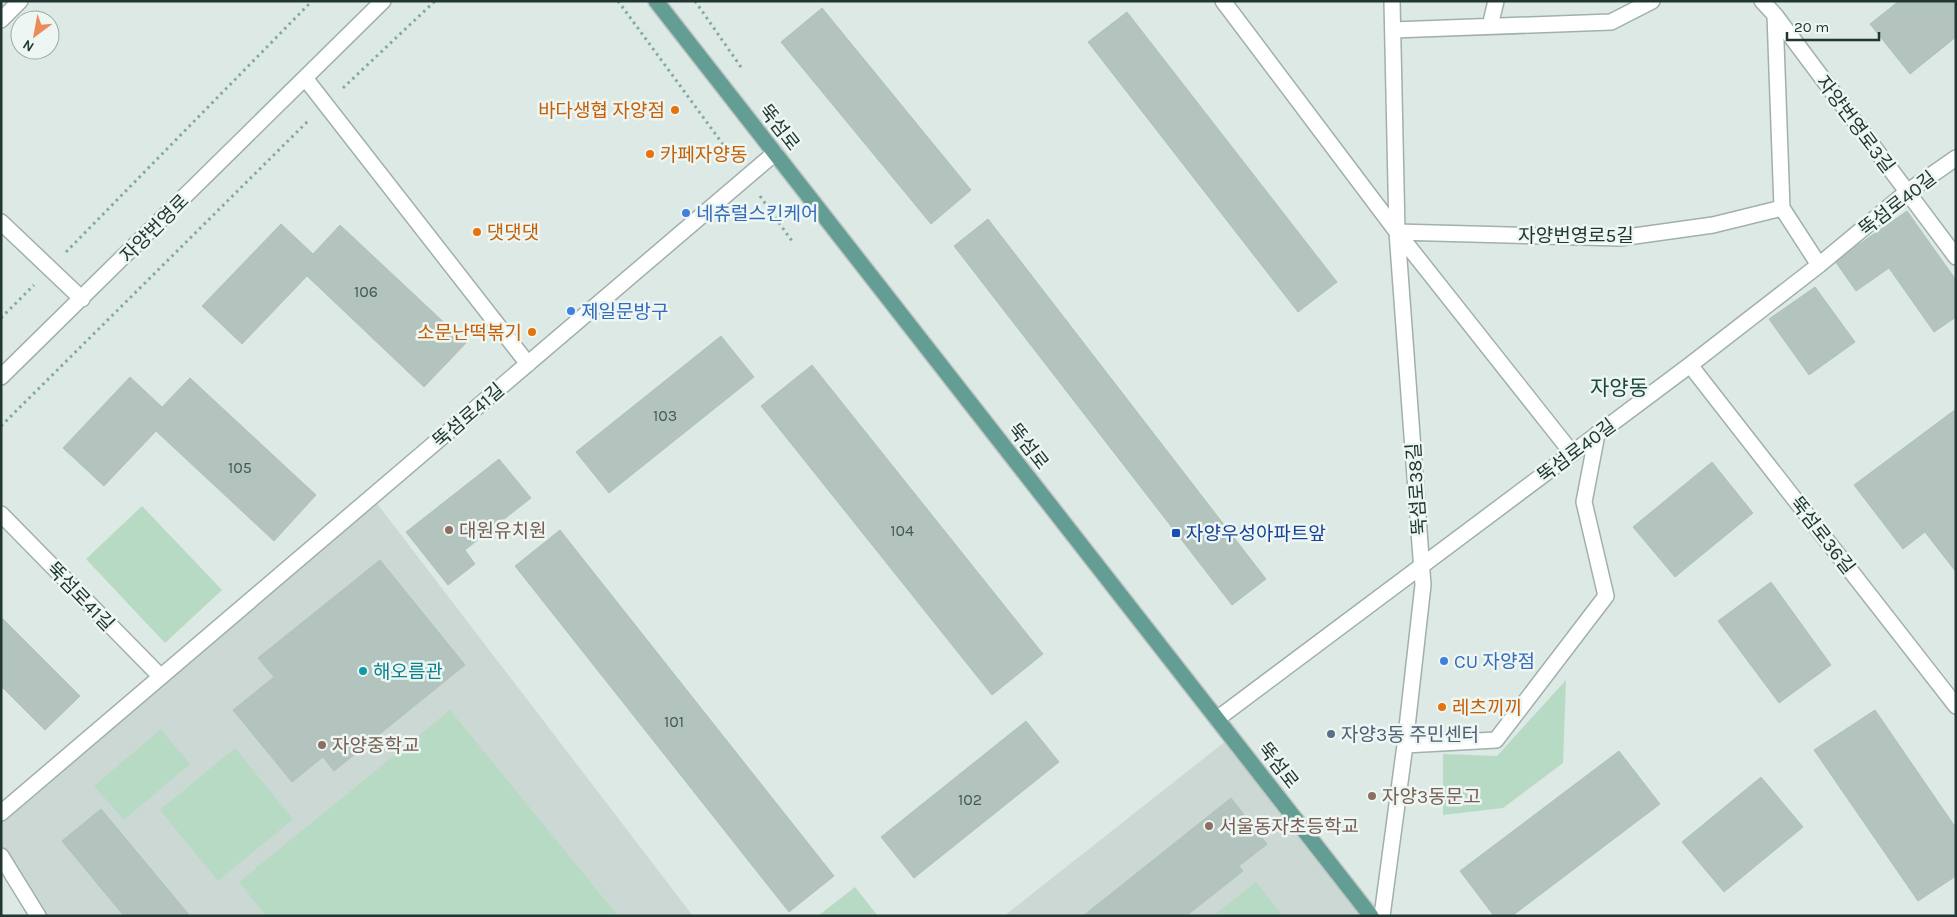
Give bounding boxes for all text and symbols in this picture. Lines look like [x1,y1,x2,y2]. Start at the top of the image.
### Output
north arrow [10,10,60,60]
scale bar [1787,10,1880,42]
text: 20 m [1794,18,1829,36]
text: N [20,36,37,55]
street label: 자양번영로3길 [1811,72,1899,178]
place label: 바다생협 자양점 [538,100,665,122]
street label: 뚝섬로 [754,100,804,155]
marker: 바다생협 자양점 [669,104,681,116]
place label: 카페자양동 [660,144,747,166]
marker: 카페자양동 [644,148,656,160]
street label: 뚝섬로40길 [1855,167,1941,241]
street label: 자양번영로 [116,190,193,267]
place label: 네츄럴스킨케어 [696,203,818,225]
marker: 네츄럴스킨케어 [680,207,692,219]
place label: 댓댓댓 [487,222,539,244]
street label: 자양번영로5길 [1518,225,1634,247]
marker: 댓댓댓 [471,226,483,238]
house number: 106 [354,282,378,301]
place label: 제일문방구 [581,301,668,323]
marker: 제일문방구 [565,305,577,317]
place label: 소문난떡볶기 [417,322,522,344]
marker: 소문난떡볶기 [526,326,538,338]
district label: 자양동 [1590,376,1648,400]
street label: 뚝섬로41길 [429,379,509,453]
house number: 103 [653,406,677,425]
street label: 뚝섬로40길 [1533,414,1620,487]
street label: 뚝섬로 [1003,419,1053,474]
street label: 뚝섬로38길 [1403,442,1431,536]
house number: 105 [228,458,252,477]
street label: 뚝섬로36길 [1785,493,1859,579]
place label: 대원유치원 [459,520,546,542]
house number: 104 [890,521,914,540]
place label: 자양우성아파트앞 [1186,523,1326,545]
marker: 대원유치원 [443,524,455,536]
marker: 자양우성아파트앞 [1170,527,1182,539]
street label: 뚝섬로41길 [42,558,118,636]
place label: CU 자양점 [1454,651,1535,673]
marker: CU 자양점 [1438,655,1450,667]
place label: 해오름관 [373,661,443,683]
marker: 해오름관 [357,665,369,677]
place label: 레츠끼끼 [1452,697,1522,719]
marker: 레츠끼끼 [1436,701,1448,713]
house number: 101 [664,712,684,731]
place label: 자양3동 주민센터 [1341,724,1479,746]
marker: 자양3동 주민센터 [1325,728,1337,740]
place label: 자양중학교 [332,735,419,757]
street label: 뚝섬로 [1253,738,1303,793]
marker: 자양중학교 [316,739,328,751]
place label: 자양3동문고 [1382,786,1481,808]
house number: 102 [958,790,982,809]
marker: 자양3동문고 [1366,790,1378,802]
place label: 서울동자초등학교 [1219,816,1359,838]
marker: 서울동자초등학교 [1203,820,1215,832]

